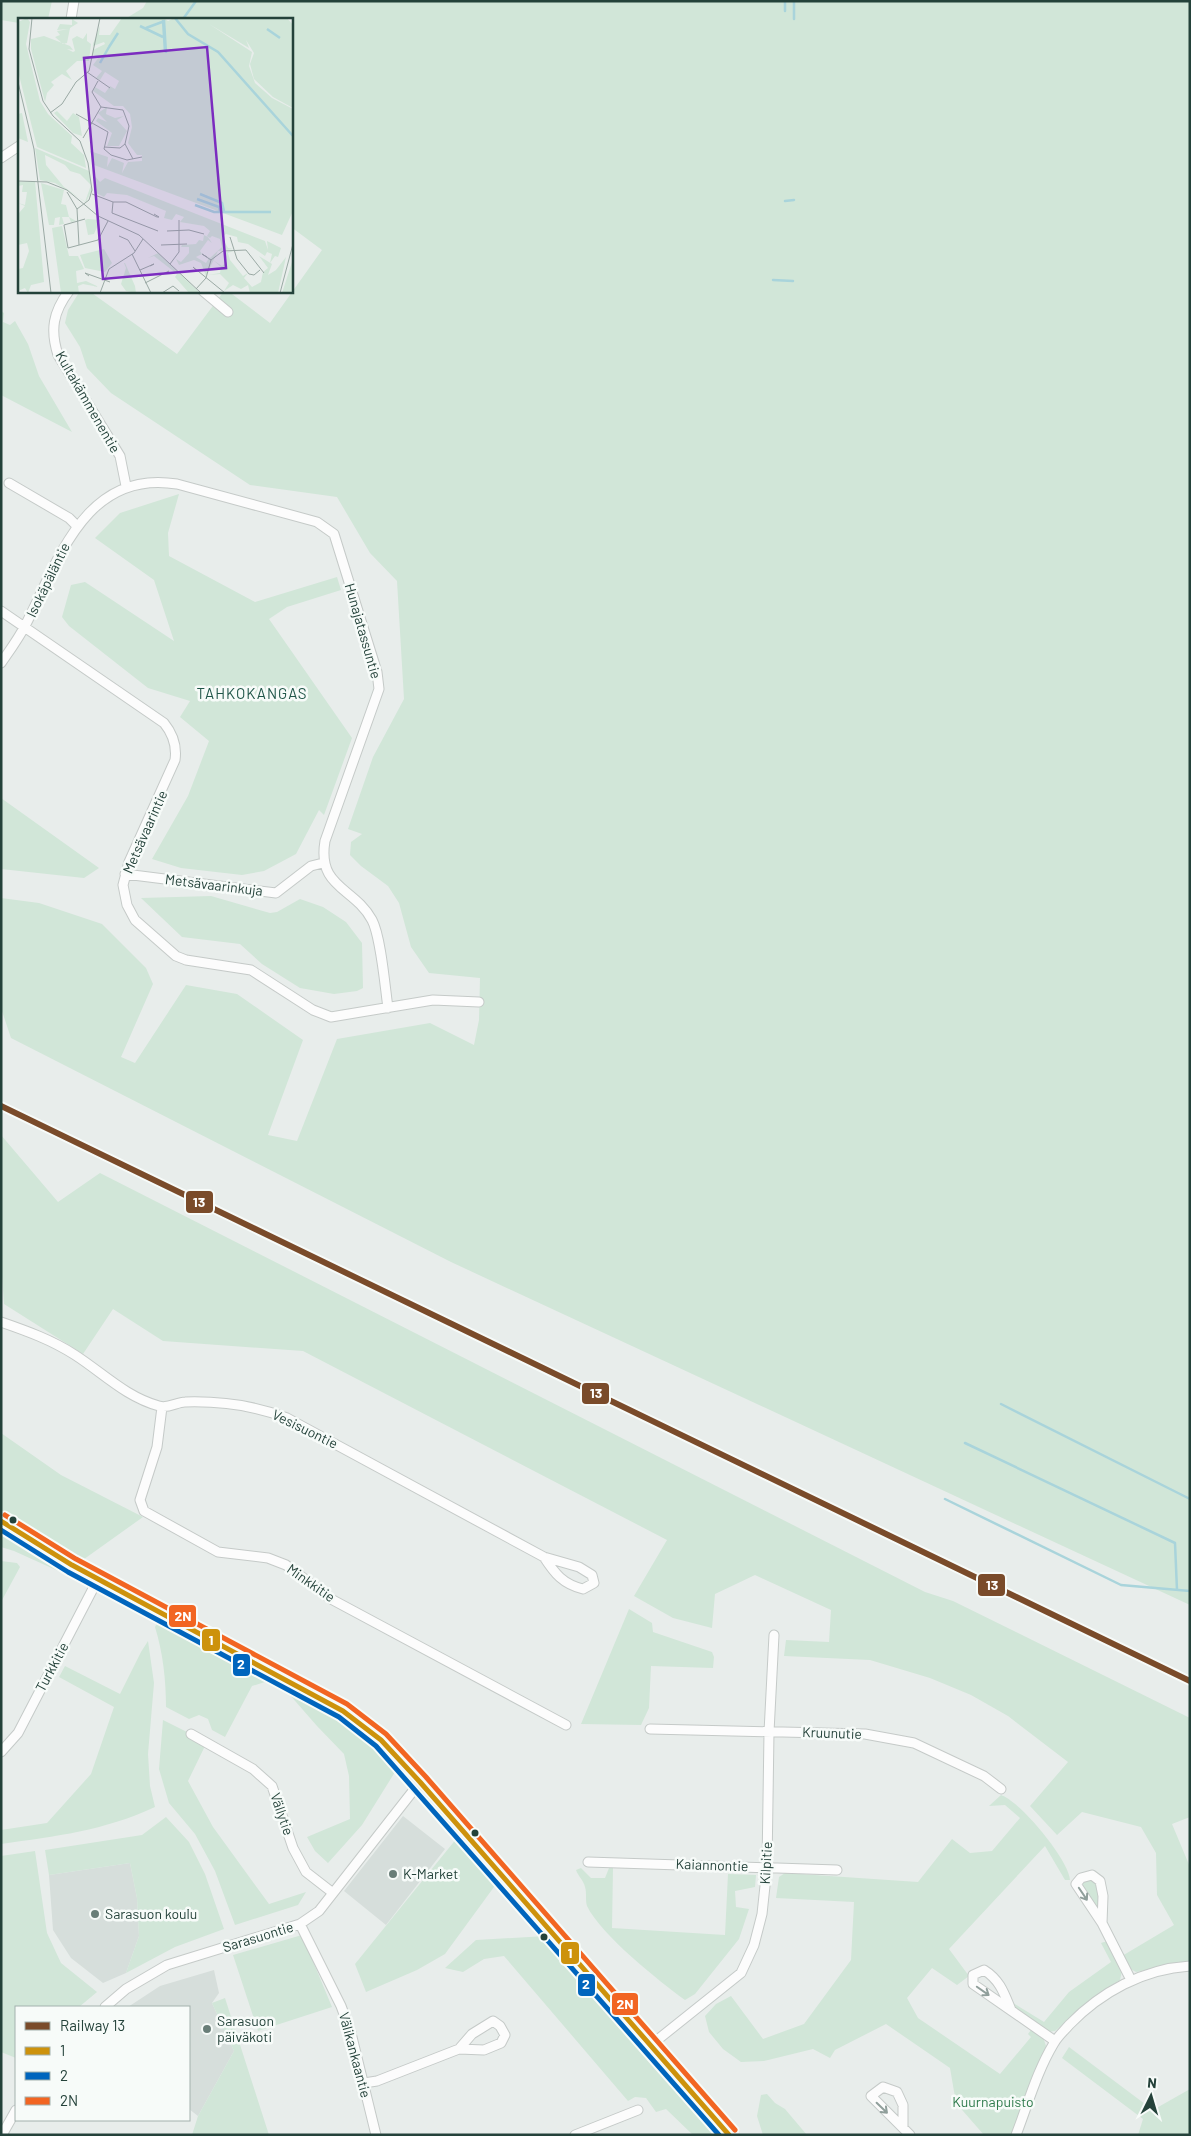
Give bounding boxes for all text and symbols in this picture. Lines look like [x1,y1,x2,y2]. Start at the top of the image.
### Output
inset map [18,18,292,292]
street label: Kultakämmenentie [52,348,124,456]
street label: Isokäpäläntie [22,540,73,620]
street label: Hunajatassuntie [342,581,385,681]
district label: TAHKOKANGAS [196,684,308,702]
street label: Metsävaarintie [119,788,170,876]
street label: Metsävaarinkuja [164,870,264,899]
line badge: 13 [185,1190,214,1214]
text: 13 [193,1193,205,1210]
line badge: 13 [581,1382,610,1405]
text: 13 [590,1384,602,1401]
street label: Vesisuontie [270,1405,341,1452]
unlabelled marker [8,1515,18,1525]
street label: Minkkitie [284,1560,339,1605]
line badge: 13 [977,1573,1006,1597]
text: 13 [986,1576,998,1593]
line badge: 2N [168,1604,197,1628]
text: 2N [174,1607,192,1624]
line badge: 1 [201,1628,221,1652]
text: 1 [209,1631,214,1648]
street label: Turkkitie [31,1639,72,1694]
line badge: 2 [232,1653,251,1677]
text: 2 [237,1655,245,1672]
street label: Kruunutie [802,1723,862,1742]
street label: Vällytie [267,1790,298,1837]
unlabelled marker [470,1828,480,1838]
street label: Kilpitie [756,1841,775,1885]
street label: Kaiannontie [675,1855,749,1874]
place label: K-Market [403,1865,458,1882]
marker: K-Market [387,1868,399,1880]
one-way arrow [1078,1887,1088,1901]
place label: Sarasuon koulu [105,1905,197,1922]
marker: Sarasuon koulu [89,1908,101,1920]
street label: Sarasuontie [220,1918,295,1955]
unlabelled marker [539,1932,549,1942]
line badge: 1 [560,1941,580,1965]
text: 1 [568,1944,573,1961]
line badge: 2 [577,1973,596,1997]
text: 2 [582,1975,590,1992]
one-way arrow [976,1986,990,1996]
line badge: 2N [611,1992,639,2016]
text: 2N [616,1995,634,2012]
legend [15,2006,190,2121]
street label: Välikankaantie [336,2010,375,2100]
place label: Sarasuon päiväkoti [217,2012,274,2045]
text: Railway 13 [60,2016,125,2034]
marker: Sarasuon päiväkoti [201,2023,213,2035]
text: 1 [60,2041,65,2059]
text: 2 [60,2066,68,2084]
north arrow [1126,2071,1176,2121]
text: N [1147,2074,1158,2091]
text: 2N [60,2091,78,2109]
park label: Kuurnapuisto [952,2093,1034,2110]
one-way arrow [876,2101,888,2113]

